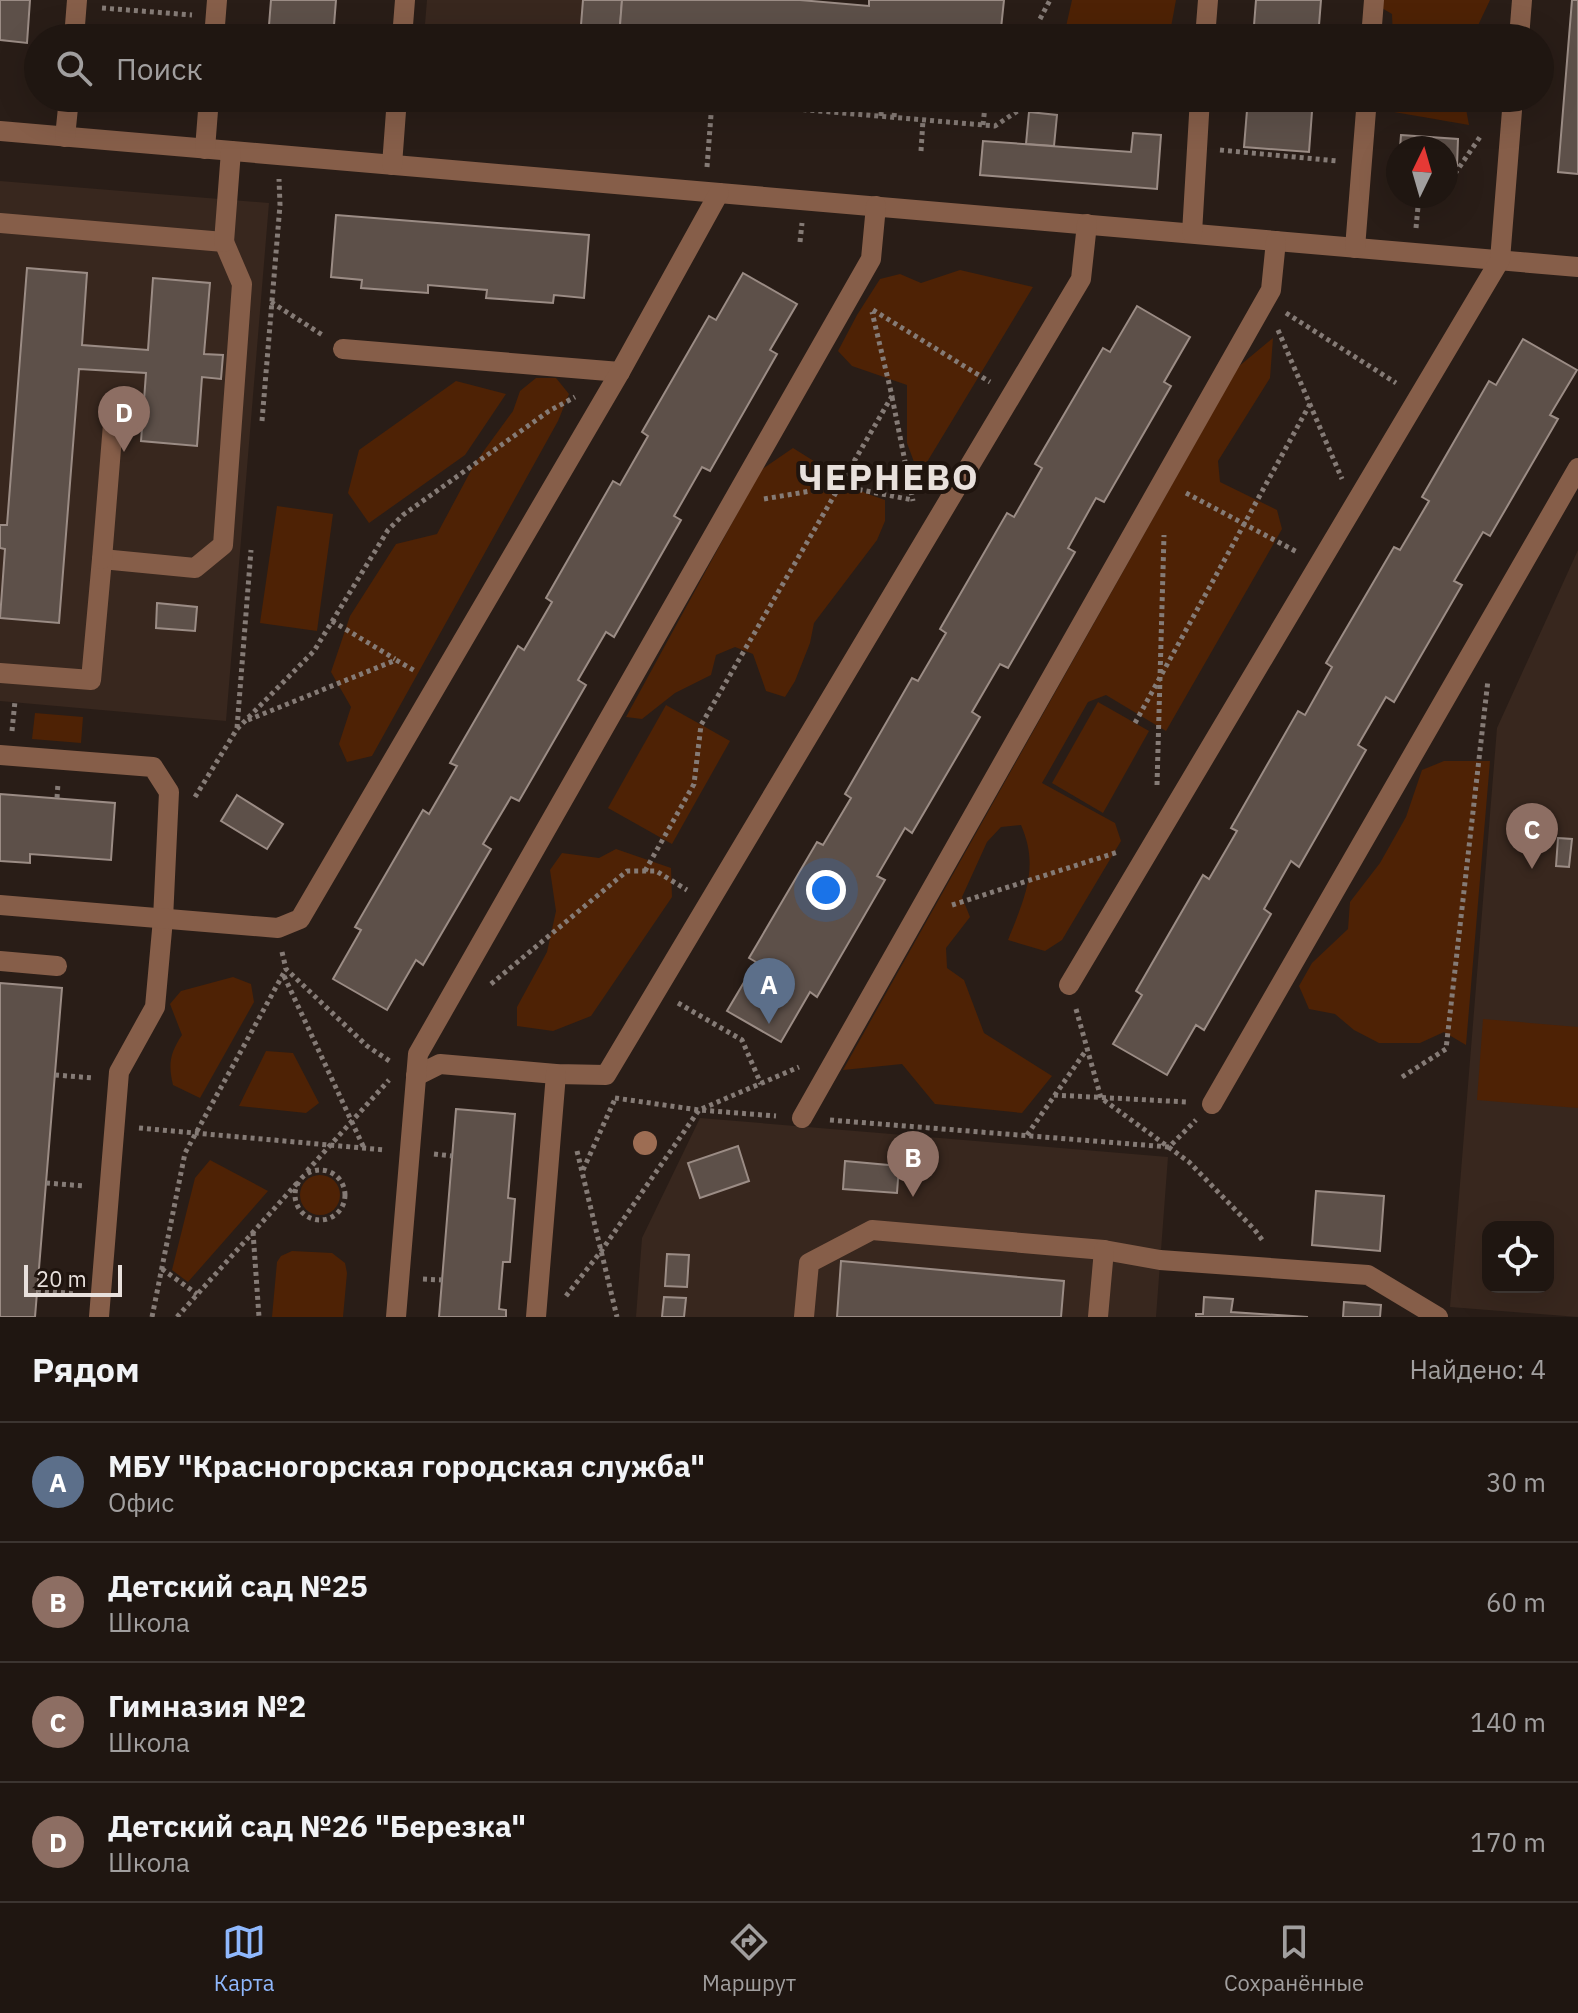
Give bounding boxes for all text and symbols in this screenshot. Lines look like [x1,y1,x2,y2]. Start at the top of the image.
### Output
search box [24,24,1554,112]
icon: search [52,46,96,90]
text: Поиск [116,49,203,88]
north arrow [1386,136,1458,208]
pin: D [98,386,150,452]
district label: ЧЕРНЕВО [798,453,980,500]
pin: C [1506,803,1558,869]
your location [806,870,846,910]
pin: A [743,958,795,1024]
pin: B [887,1131,939,1197]
map controls [1482,1221,1554,1293]
button: locate [1482,1221,1554,1293]
scale bar [24,1261,122,1297]
text: 20 m [36,1264,87,1293]
text: Рядом [32,1347,140,1391]
text: Найдено: 4 [1409,1352,1546,1386]
text: МБУ "Красногорская городская служба" [108,1446,705,1485]
text: A [49,1465,67,1499]
text: 30 m [1486,1465,1546,1499]
text: Офис [108,1485,174,1519]
text: Детский сад №25 [108,1566,368,1605]
text: B [49,1585,67,1619]
text: 60 m [1486,1585,1546,1619]
text: Школа [108,1605,190,1639]
text: Гимназия №2 [108,1686,306,1725]
text: C [50,1705,66,1739]
text: 140 m [1470,1705,1546,1739]
text: Школа [108,1725,190,1759]
text: Детский сад №26 "Березка" [108,1806,526,1845]
text: D [49,1825,67,1859]
text: 170 m [1470,1825,1546,1859]
text: Школа [108,1845,190,1879]
tab: Карта [214,1920,274,1997]
tab: Маршрут [702,1920,796,1997]
tab: Сохранённые [1224,1920,1364,1997]

